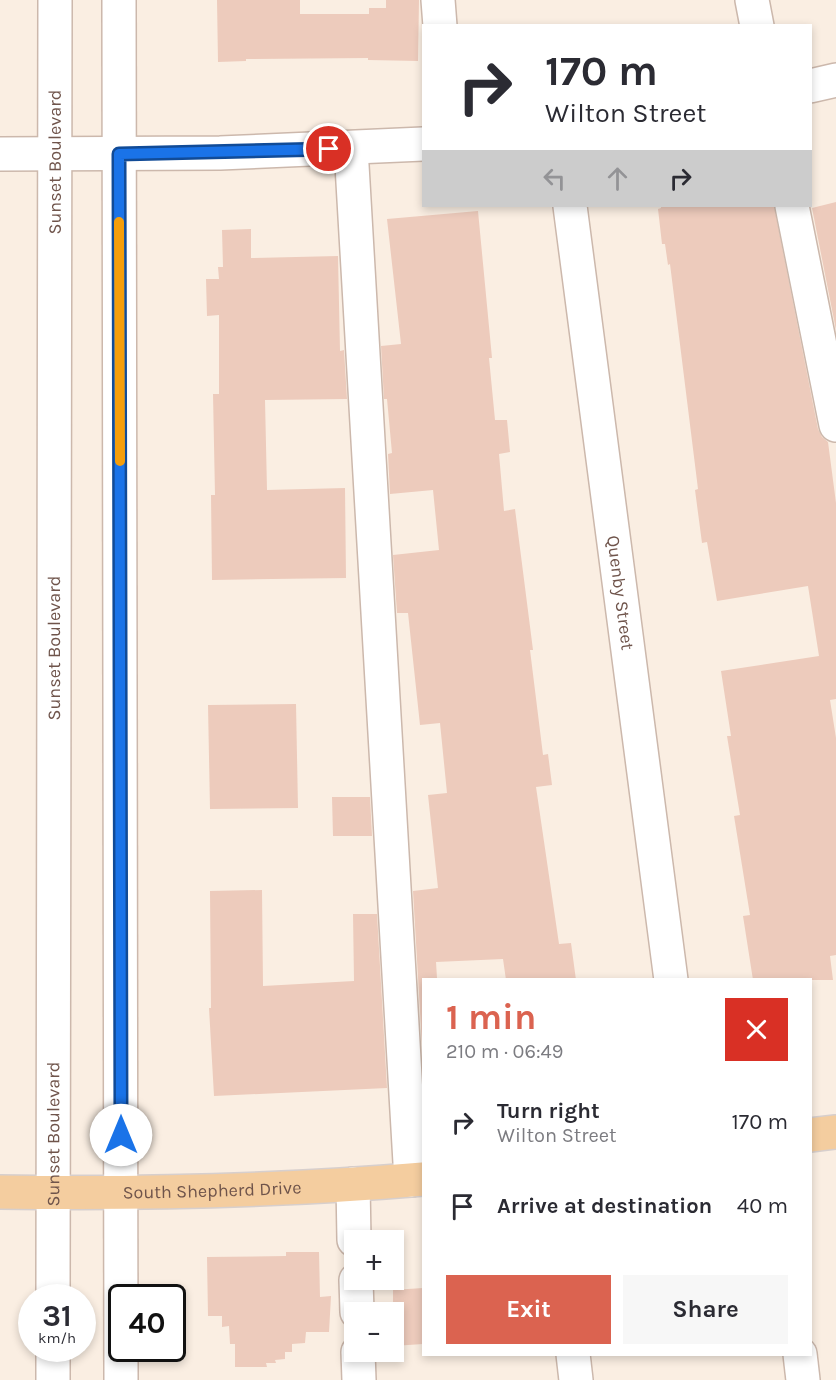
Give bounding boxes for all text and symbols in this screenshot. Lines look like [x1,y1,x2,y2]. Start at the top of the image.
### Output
text: 170 m [545,46,658,96]
icon: right [446,48,524,126]
street label: Sunset Boulevard [44,90,66,234]
text: Wilton Street [545,97,706,129]
pin [303,123,354,174]
icon: arrive [312,132,345,165]
icon: left [538,162,571,195]
icon: ahead [601,162,634,195]
icon: right [664,162,697,195]
street label: Quenby Street [602,534,639,652]
street label: Sunset Boulevard [43,576,65,720]
text: 1 min [446,996,536,1038]
button: close [725,998,788,1061]
text: 210 m · 06:49 [446,1040,563,1063]
street label: Sunset Boulevard [42,1062,64,1206]
text: Turn right [497,1098,600,1124]
position arrow [89,1103,153,1167]
icon: right [446,1106,479,1139]
text: 170 m [732,1109,788,1135]
text: Wilton Street [497,1124,617,1147]
street label: South Shepherd Drive [122,1176,302,1203]
icon: arrive [446,1190,479,1223]
text: Arrive at destination [497,1193,712,1219]
text: 40 m [737,1193,788,1219]
map controls [344,1230,404,1362]
button: + [344,1230,404,1290]
button: Exit [446,1275,611,1344]
button: Share [623,1275,788,1344]
speed limit sign: 40 [108,1284,186,1362]
text: 31 [42,1298,72,1334]
button: − [344,1302,404,1362]
text: km/h [38,1329,76,1347]

